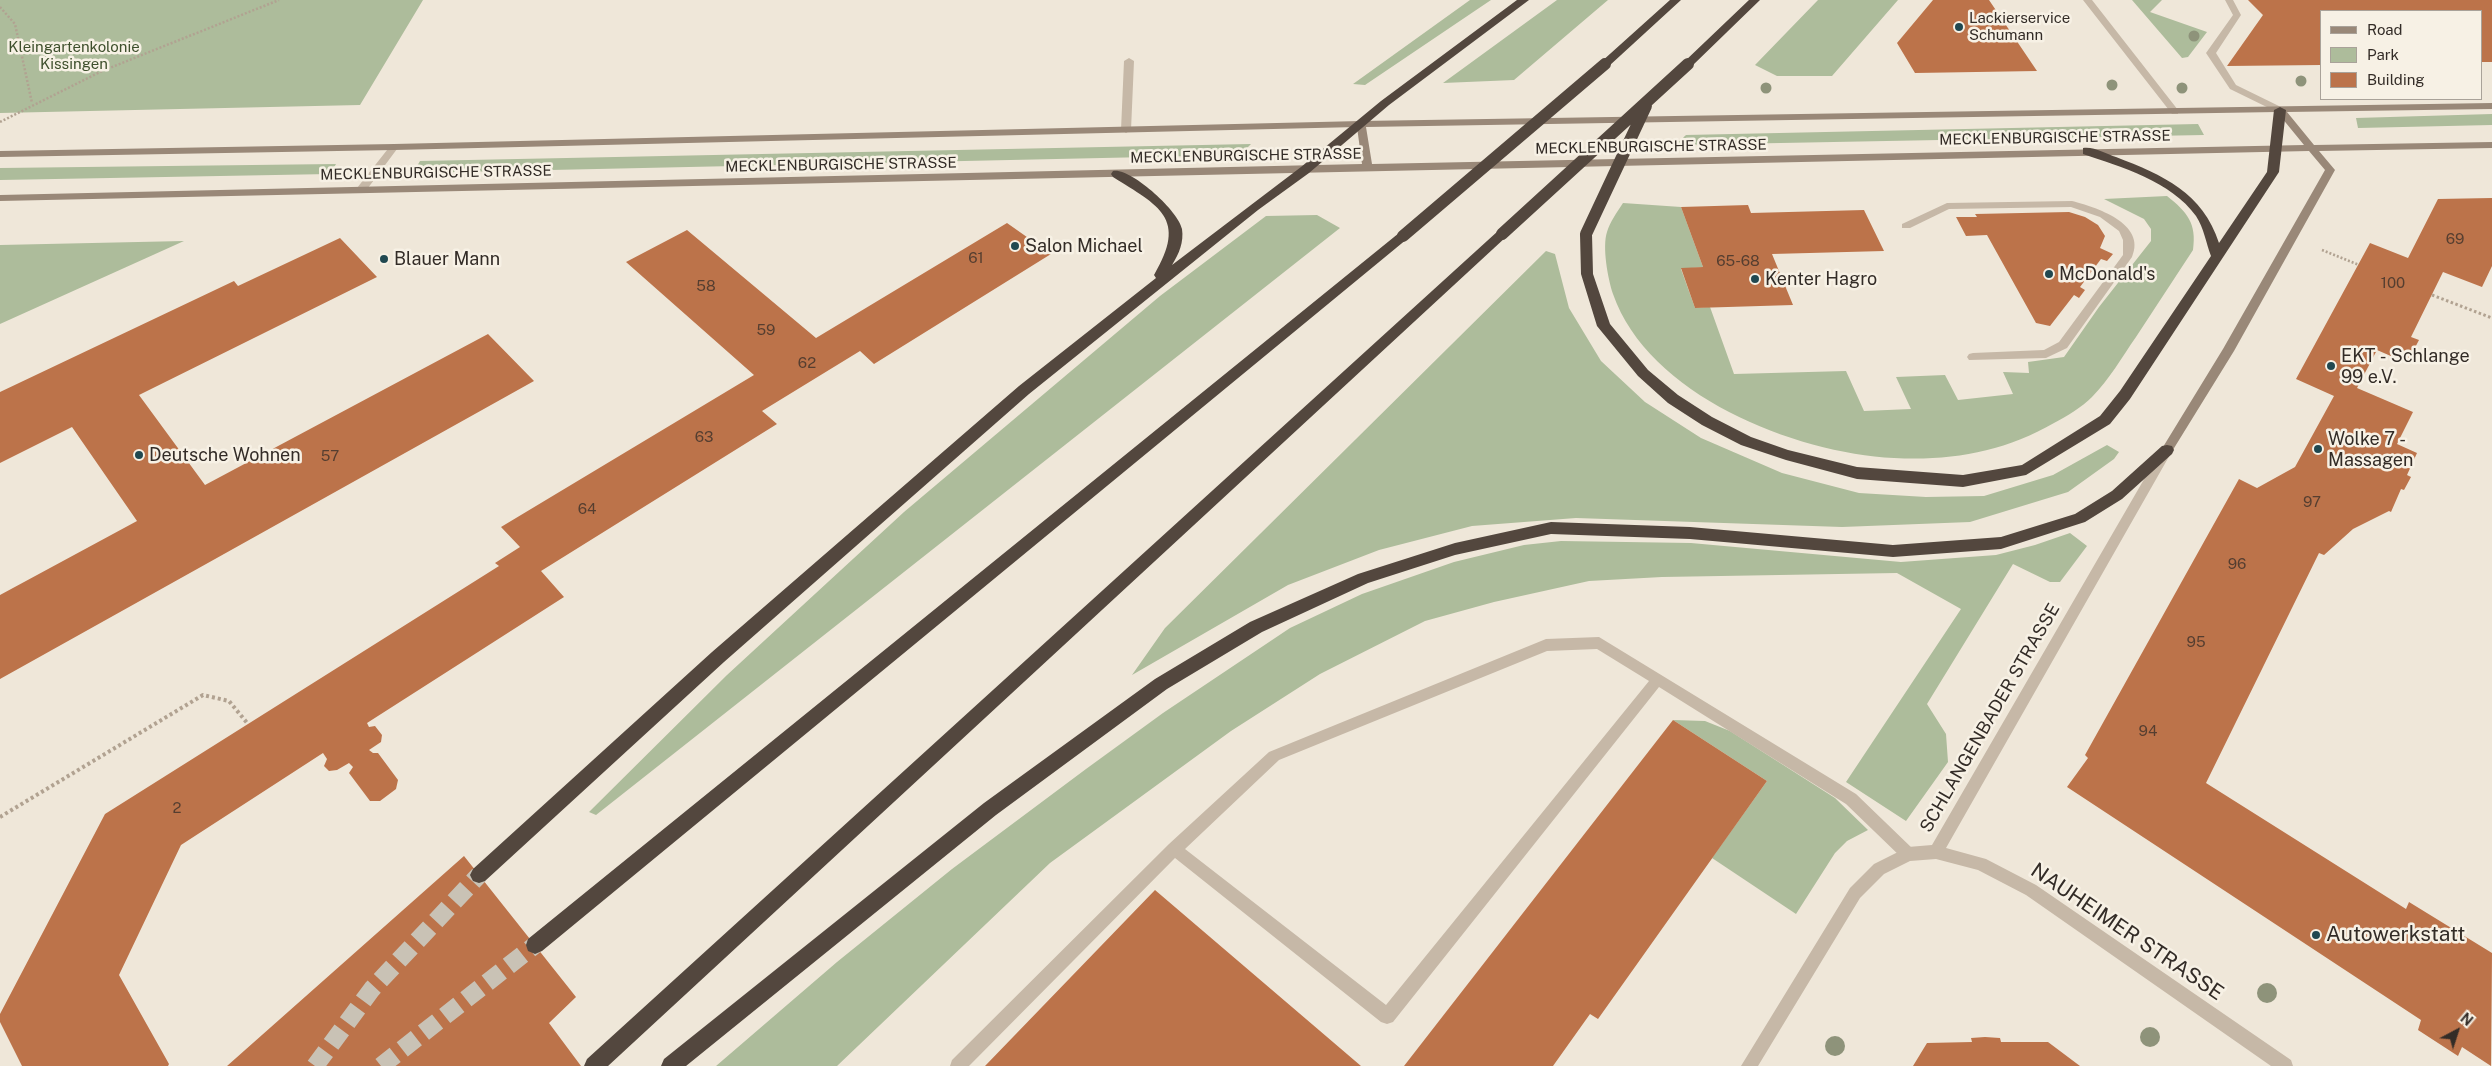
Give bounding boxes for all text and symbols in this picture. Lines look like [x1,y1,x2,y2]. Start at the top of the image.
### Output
place label: Lackierservice Schumann [1969,9,2070,44]
legend [2320,10,2482,100]
marker: Lackierservice Schumann [1953,21,1965,33]
text: Road [2367,21,2403,38]
park label: Kleingartenkolonie Kissingen [8,38,140,73]
text: Park [2367,46,2399,63]
text: Building [2367,71,2425,88]
street label: MECKLENBURGISCHE STRASSE [1939,127,2171,149]
street label: MECKLENBURGISCHE STRASSE [1535,136,1767,158]
street label: MECKLENBURGISCHE STRASSE [1130,145,1362,167]
street label: MECKLENBURGISCHE STRASSE [725,154,957,176]
street label: MECKLENBURGISCHE STRASSE [320,162,552,184]
house number: 69 [2446,230,2464,248]
place label: Salon Michael [1025,235,1143,257]
marker: Salon Michael [1009,240,1021,252]
place label: Blauer Mann [394,248,500,270]
house number: 61 [968,249,984,267]
house number: 65-68 [1716,252,1760,270]
marker: Blauer Mann [378,253,390,265]
place label: McDonald's [2059,263,2155,285]
place label: Kenter Hagro [1765,268,1877,290]
marker: McDonald's [2043,268,2055,280]
marker: Kenter Hagro [1749,273,1761,285]
house number: 100 [2381,274,2405,292]
house number: 58 [696,277,716,295]
house number: 59 [757,321,775,339]
place label: EKT - Schlange 99 e.V. [2341,345,2470,388]
house number: 62 [798,354,816,372]
marker: EKT - Schlange 99 e.V. [2325,360,2337,372]
house number: 63 [695,428,713,446]
place label: Wolke 7 - Massagen [2328,428,2413,470]
marker: Wolke 7 - Massagen [2312,443,2324,455]
place label: Deutsche Wohnen [149,444,301,466]
house number: 57 [321,447,339,465]
marker: Deutsche Wohnen [133,449,145,461]
house number: 97 [2303,493,2321,511]
house number: 64 [578,500,596,518]
house number: 96 [2228,555,2246,573]
street label: SCHLANGENBADER STRASSE [1915,600,2065,836]
house number: 95 [2187,633,2205,651]
house number: 94 [2139,722,2157,740]
house number: 2 [173,799,181,817]
street label: NAUHEIMER STRASSE [2026,858,2228,1006]
place label: Autowerkstatt [2326,922,2465,948]
marker: Autowerkstatt [2310,929,2322,941]
north arrow [2432,1006,2482,1056]
text: N [2457,1010,2476,1029]

